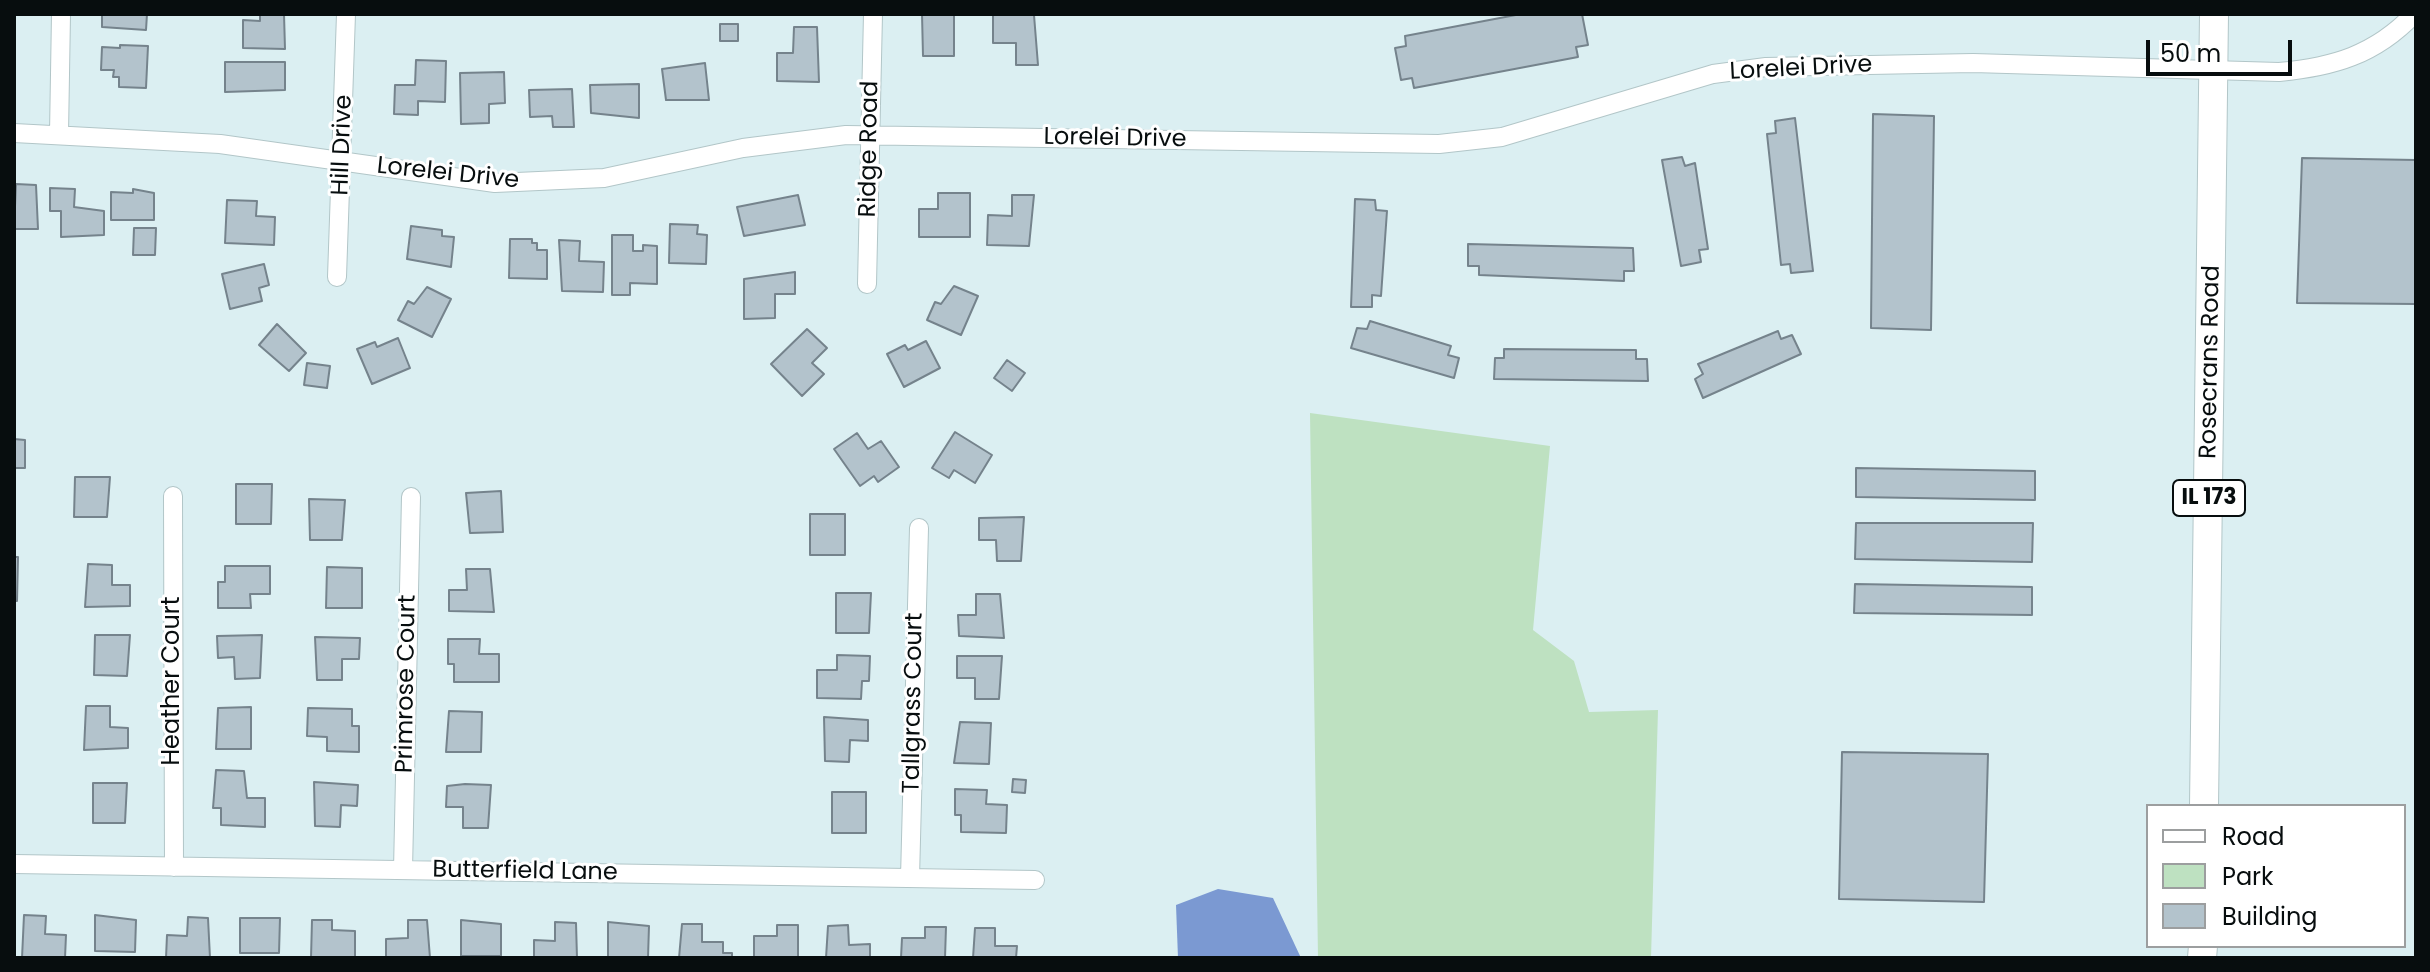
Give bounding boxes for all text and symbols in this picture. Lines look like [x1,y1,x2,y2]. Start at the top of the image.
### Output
scale bar [2150,24,2296,74]
text: 50 m [2160,37,2221,70]
street label: Lorelei Drive [1729,51,1873,87]
street label: Ridge Road [854,80,886,218]
street label: Hill Drive [327,94,359,196]
street label: Lorelei Drive [1043,123,1187,155]
street label: Lorelei Drive [375,152,521,196]
street label: Rosecrans Road [2195,265,2227,459]
road number: IL 173 [2173,480,2245,516]
street label: Primrose Court [391,594,423,774]
street label: Heather Court [159,597,187,765]
street label: Tallgrass Court [898,612,930,794]
legend [2146,804,2406,948]
text: Road [2222,820,2284,853]
street label: Butterfield Lane [432,856,618,888]
text: Park [2222,860,2273,893]
text: Building [2222,900,2318,933]

